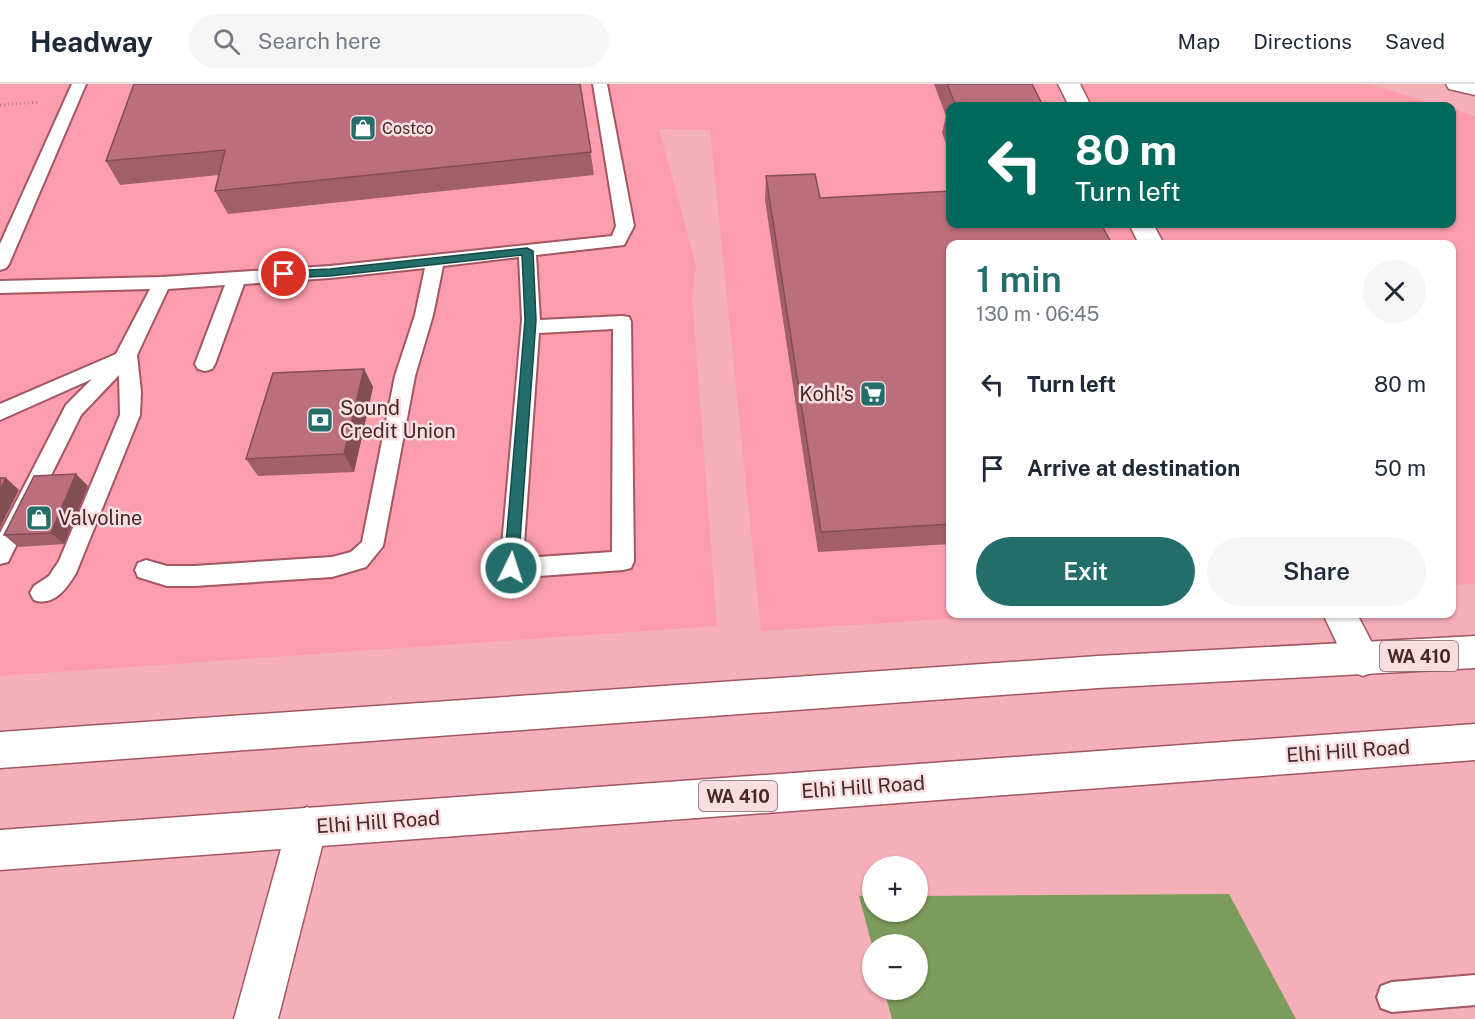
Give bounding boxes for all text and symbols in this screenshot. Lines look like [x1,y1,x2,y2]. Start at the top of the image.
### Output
search box [189,14,609,68]
text: Headway [30,25,153,58]
icon: search [210,25,243,58]
text: Search here [258,28,381,54]
text: Map [1178,29,1220,54]
text: Directions [1253,29,1352,54]
text: Saved [1385,29,1445,54]
shop icon: Costco [348,113,378,143]
place label: Costco [382,119,434,138]
text: 80 m [1075,125,1177,174]
icon: left [976,126,1054,204]
text: Turn left [1075,175,1181,207]
pin [258,248,309,299]
icon: arrive [267,257,300,290]
text: 1 min [976,258,1062,300]
button: close [1363,260,1426,323]
text: 130 m · 06:45 [976,302,1099,326]
icon: left [976,368,1009,401]
text: Turn left [1027,371,1116,397]
text: 80 m [1374,371,1426,397]
supermarket icon: Kohl's [858,379,888,409]
place label: Kohl's [799,382,854,406]
place label: Sound Credit Union [340,396,456,443]
bank icon: Sound Credit Union [305,405,335,435]
icon: arrive [976,452,1009,485]
text: Arrive at destination [1027,455,1240,481]
text: 50 m [1374,455,1426,481]
shop icon: Valvoline [24,503,54,533]
place label: Valvoline [58,506,142,530]
position arrow [479,536,543,600]
button: Exit [976,537,1195,606]
button: Share [1207,537,1426,606]
road number: WA 410 [1380,641,1458,671]
street label: Elhi Hill Road [1285,735,1411,767]
street label: Elhi Hill Road [800,771,926,803]
road number: WA 410 [699,781,777,811]
street label: Elhi Hill Road [315,806,441,838]
map controls [862,856,928,1000]
button: + [862,856,928,922]
button: − [862,934,928,1000]

